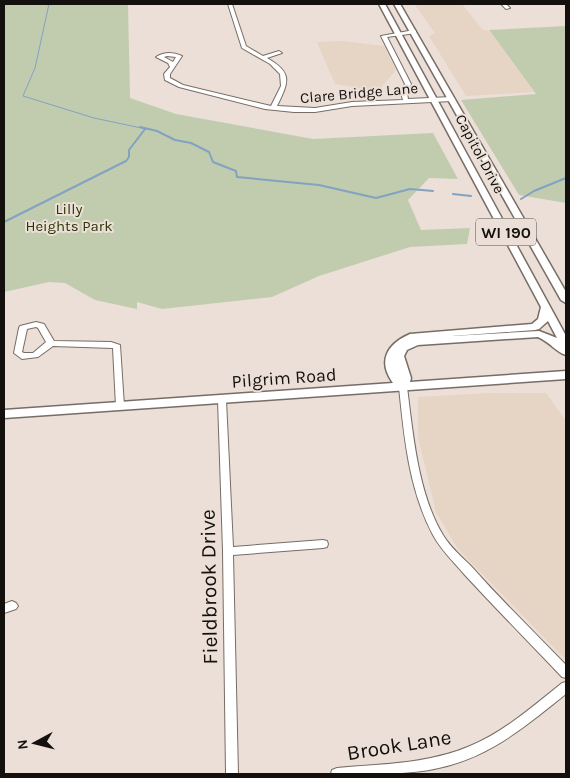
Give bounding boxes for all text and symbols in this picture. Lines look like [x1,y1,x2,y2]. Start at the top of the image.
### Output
street label: Clare Bridge Lane [299,79,419,107]
street label: Capitol Drive [452,111,508,197]
park label: Lilly Heights Park [25,200,113,235]
road number: WI 190 [476,218,536,246]
street label: Pilgrim Road [231,363,337,393]
street label: Fieldbrook Drive [196,509,222,665]
north arrow [10,718,60,768]
street label: Brook Lane [345,725,453,765]
text: N [14,739,32,751]

